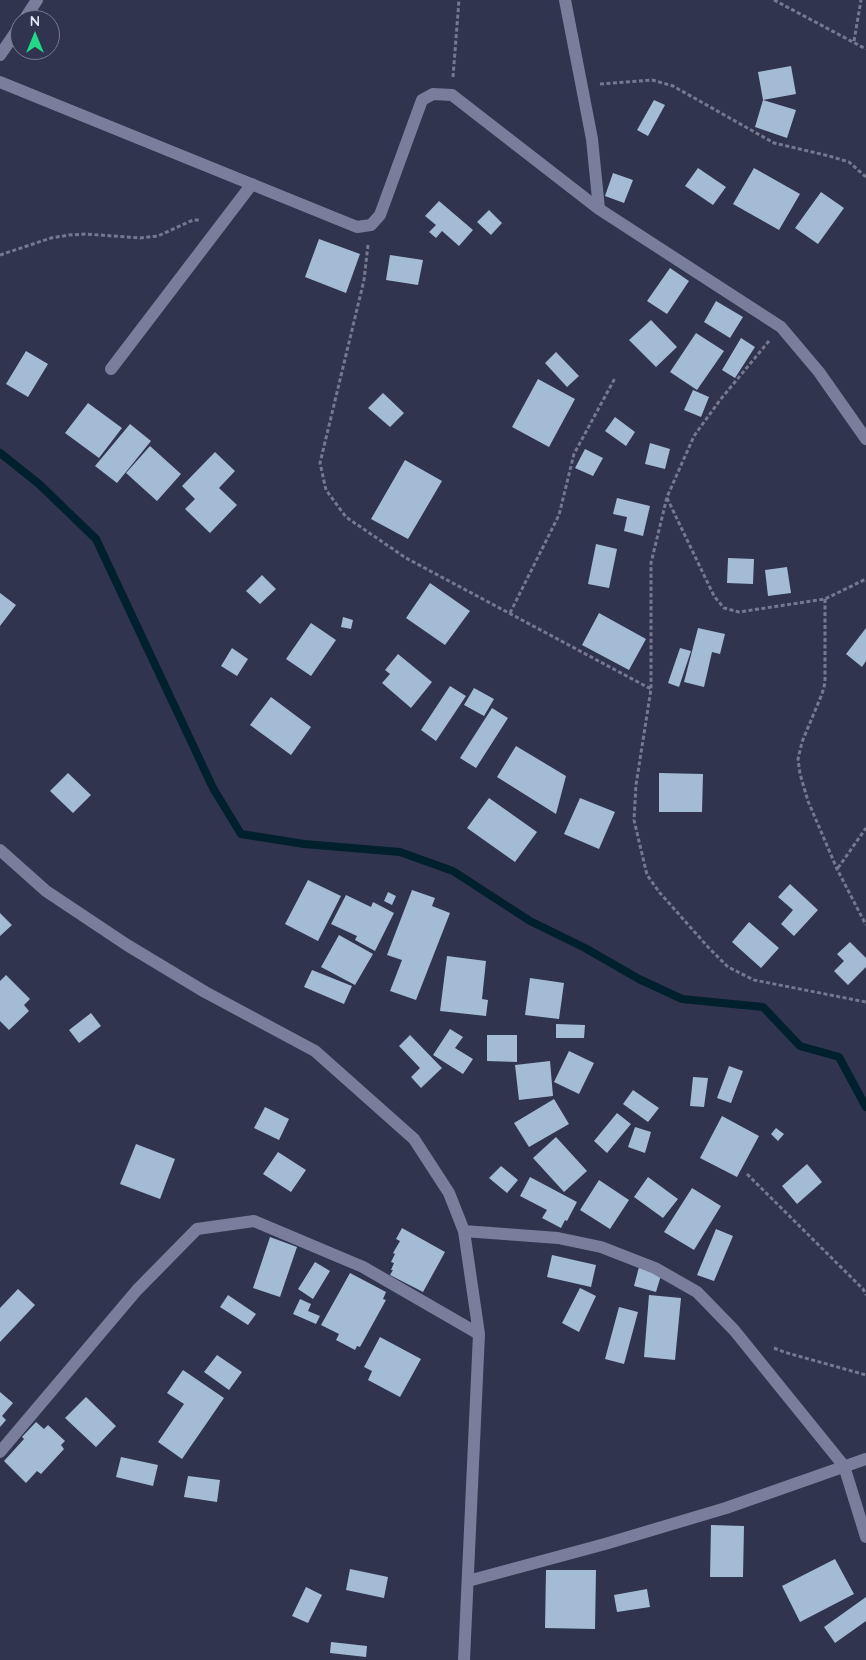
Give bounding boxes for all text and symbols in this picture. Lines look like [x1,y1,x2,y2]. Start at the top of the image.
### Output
north arrow [10,10,60,60]
text: N [30,12,40,30]

